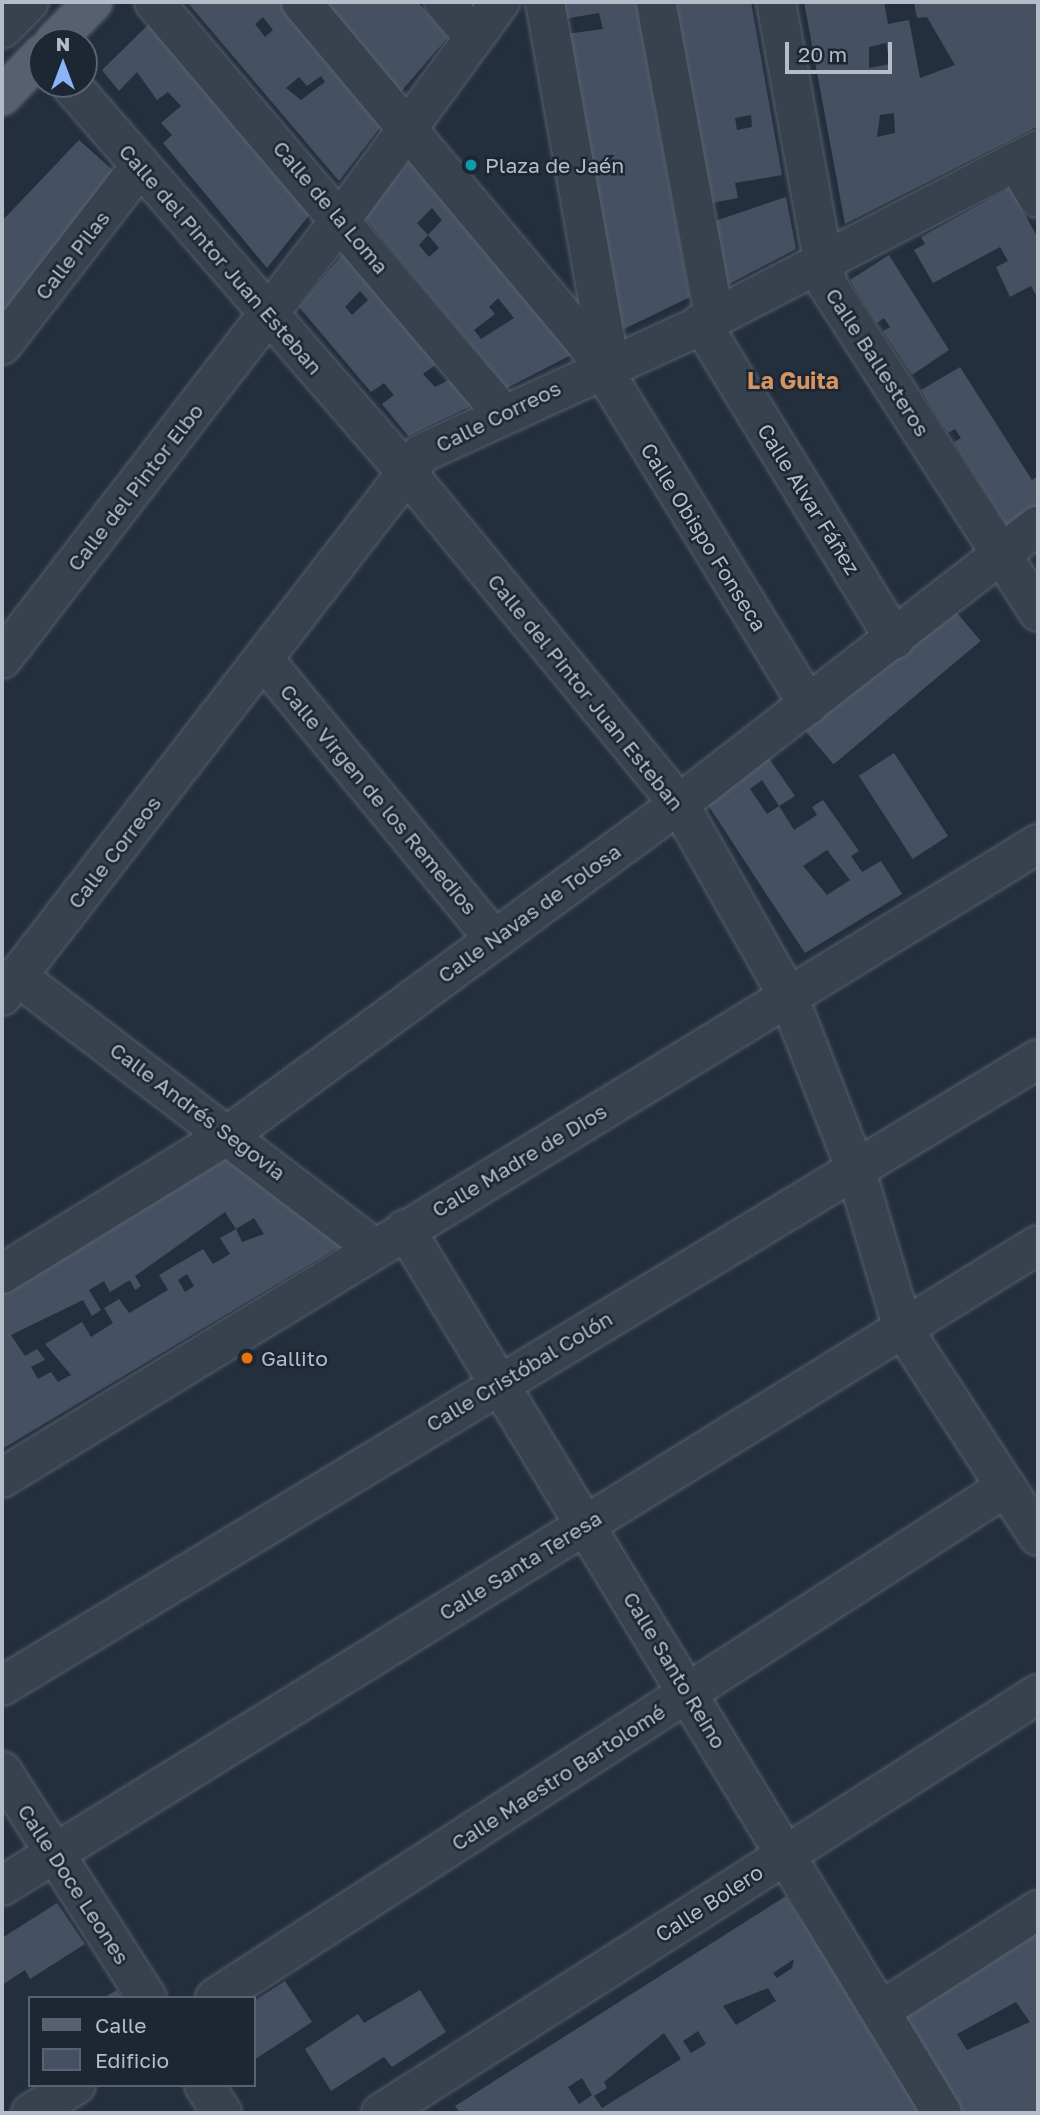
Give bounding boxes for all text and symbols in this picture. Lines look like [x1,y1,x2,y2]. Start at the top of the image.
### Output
north arrow [28,28,98,98]
scale bar [788,28,895,72]
text: N [56,32,70,55]
text: 20 m [798,41,847,67]
street label: Calle de la Loma [268,135,394,279]
street label: Calle del Pintor Juan Esteban [114,139,328,379]
place label: Plaza de Jaén [485,152,624,178]
marker: Plaza de Jaén [463,157,479,173]
street label: Calle Pilas [29,206,115,304]
street label: Calle Ballesteros [821,283,935,441]
district label: La Guita [747,366,839,394]
street label: Calle Correos [431,375,565,457]
street label: Calle del Pintor Elbo [62,398,208,576]
street label: Calle Alvar Fáñez [752,419,866,579]
street label: Calle Obispo Fonseca [636,438,772,636]
street label: Calle del Pintor Juan Esteban [483,569,689,815]
street label: Calle Virgen de los Remedios [275,679,483,919]
street label: Calle Correos [62,791,166,913]
street label: Calle Navas de Tolosa [433,838,625,988]
street label: Calle Andrés Segovia [105,1037,291,1185]
street label: Calle Madre de Dios [427,1098,611,1222]
street label: Calle Cristóbal Colón [421,1305,617,1437]
place label: Gallito [261,1345,328,1371]
marker: Gallito [239,1350,255,1366]
street label: Calle Santa Teresa [434,1505,606,1625]
street label: Calle Santo Reino [618,1587,732,1753]
street label: Calle Maestro Bartolomé [446,1698,670,1856]
street label: Calle Doce Leones [13,1799,135,1969]
street label: Calle Bolero [651,1859,767,1947]
legend [28,1996,256,2087]
text: Calle [95,2012,147,2038]
text: Edificio [95,2047,169,2073]

